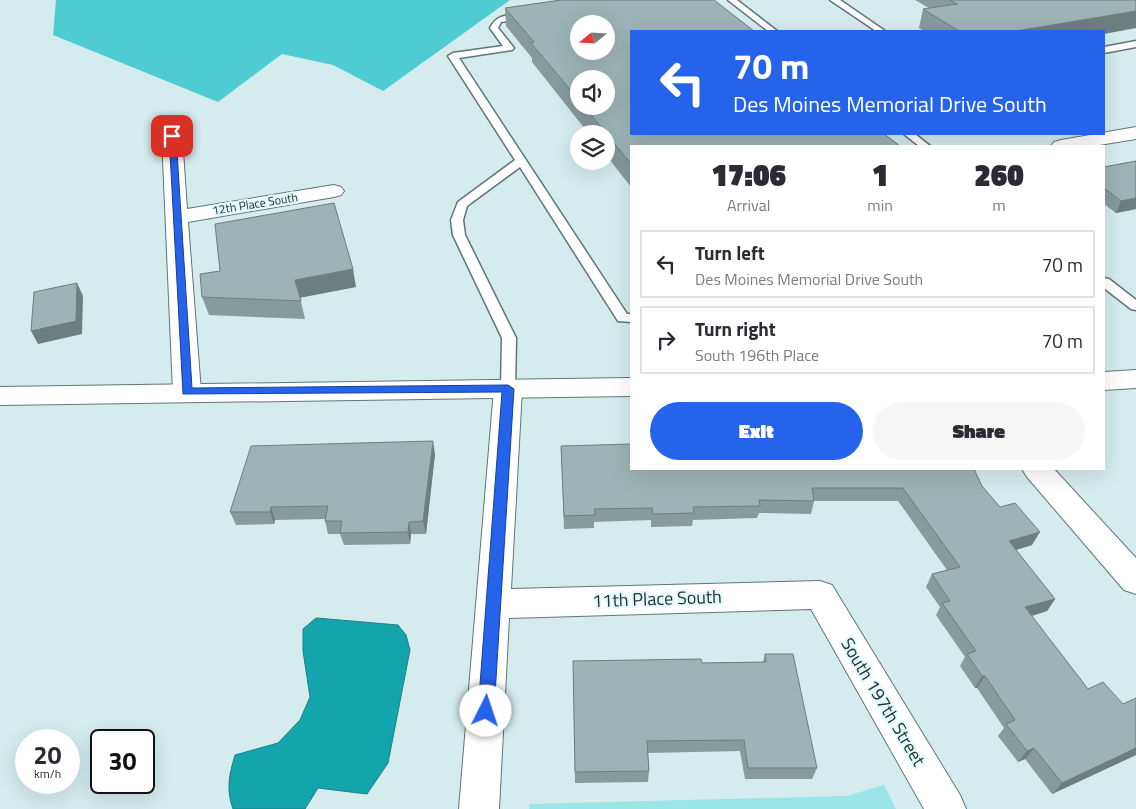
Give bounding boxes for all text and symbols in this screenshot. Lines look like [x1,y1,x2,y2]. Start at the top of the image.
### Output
north arrow [570,15,615,60]
map controls [570,15,615,170]
text: 70 m [733,39,809,93]
icon: left [650,50,715,115]
button: sound [570,70,615,115]
text: Des Moines Memorial Drive South [733,87,1047,121]
pin [151,115,193,157]
icon: arrive [158,122,186,150]
button: layers [570,125,615,170]
text: 17:06 [711,152,786,198]
text: 1 [872,152,888,198]
text: 260 [974,152,1024,198]
street label: 12th Place South [211,187,299,220]
text: Arrival [727,193,770,217]
text: min [867,193,893,217]
text: m [992,193,1006,217]
text: Turn left [695,238,765,267]
icon: left [652,250,680,278]
text: 70 m [1042,250,1083,279]
text: Des Moines Memorial Drive South [695,267,923,291]
text: Turn right [695,314,776,343]
icon: right [652,326,680,354]
text: 70 m [1042,326,1083,355]
text: South 196th Place [695,343,819,367]
button: Exit [650,402,863,460]
button: Share [873,402,1085,460]
street label: 11th Place South [592,583,722,614]
street label: South 197th Street [834,632,933,772]
position arrow [459,684,511,736]
speed limit sign: 30 [90,729,155,794]
text: 20 [33,736,62,774]
text: km/h [34,764,61,783]

